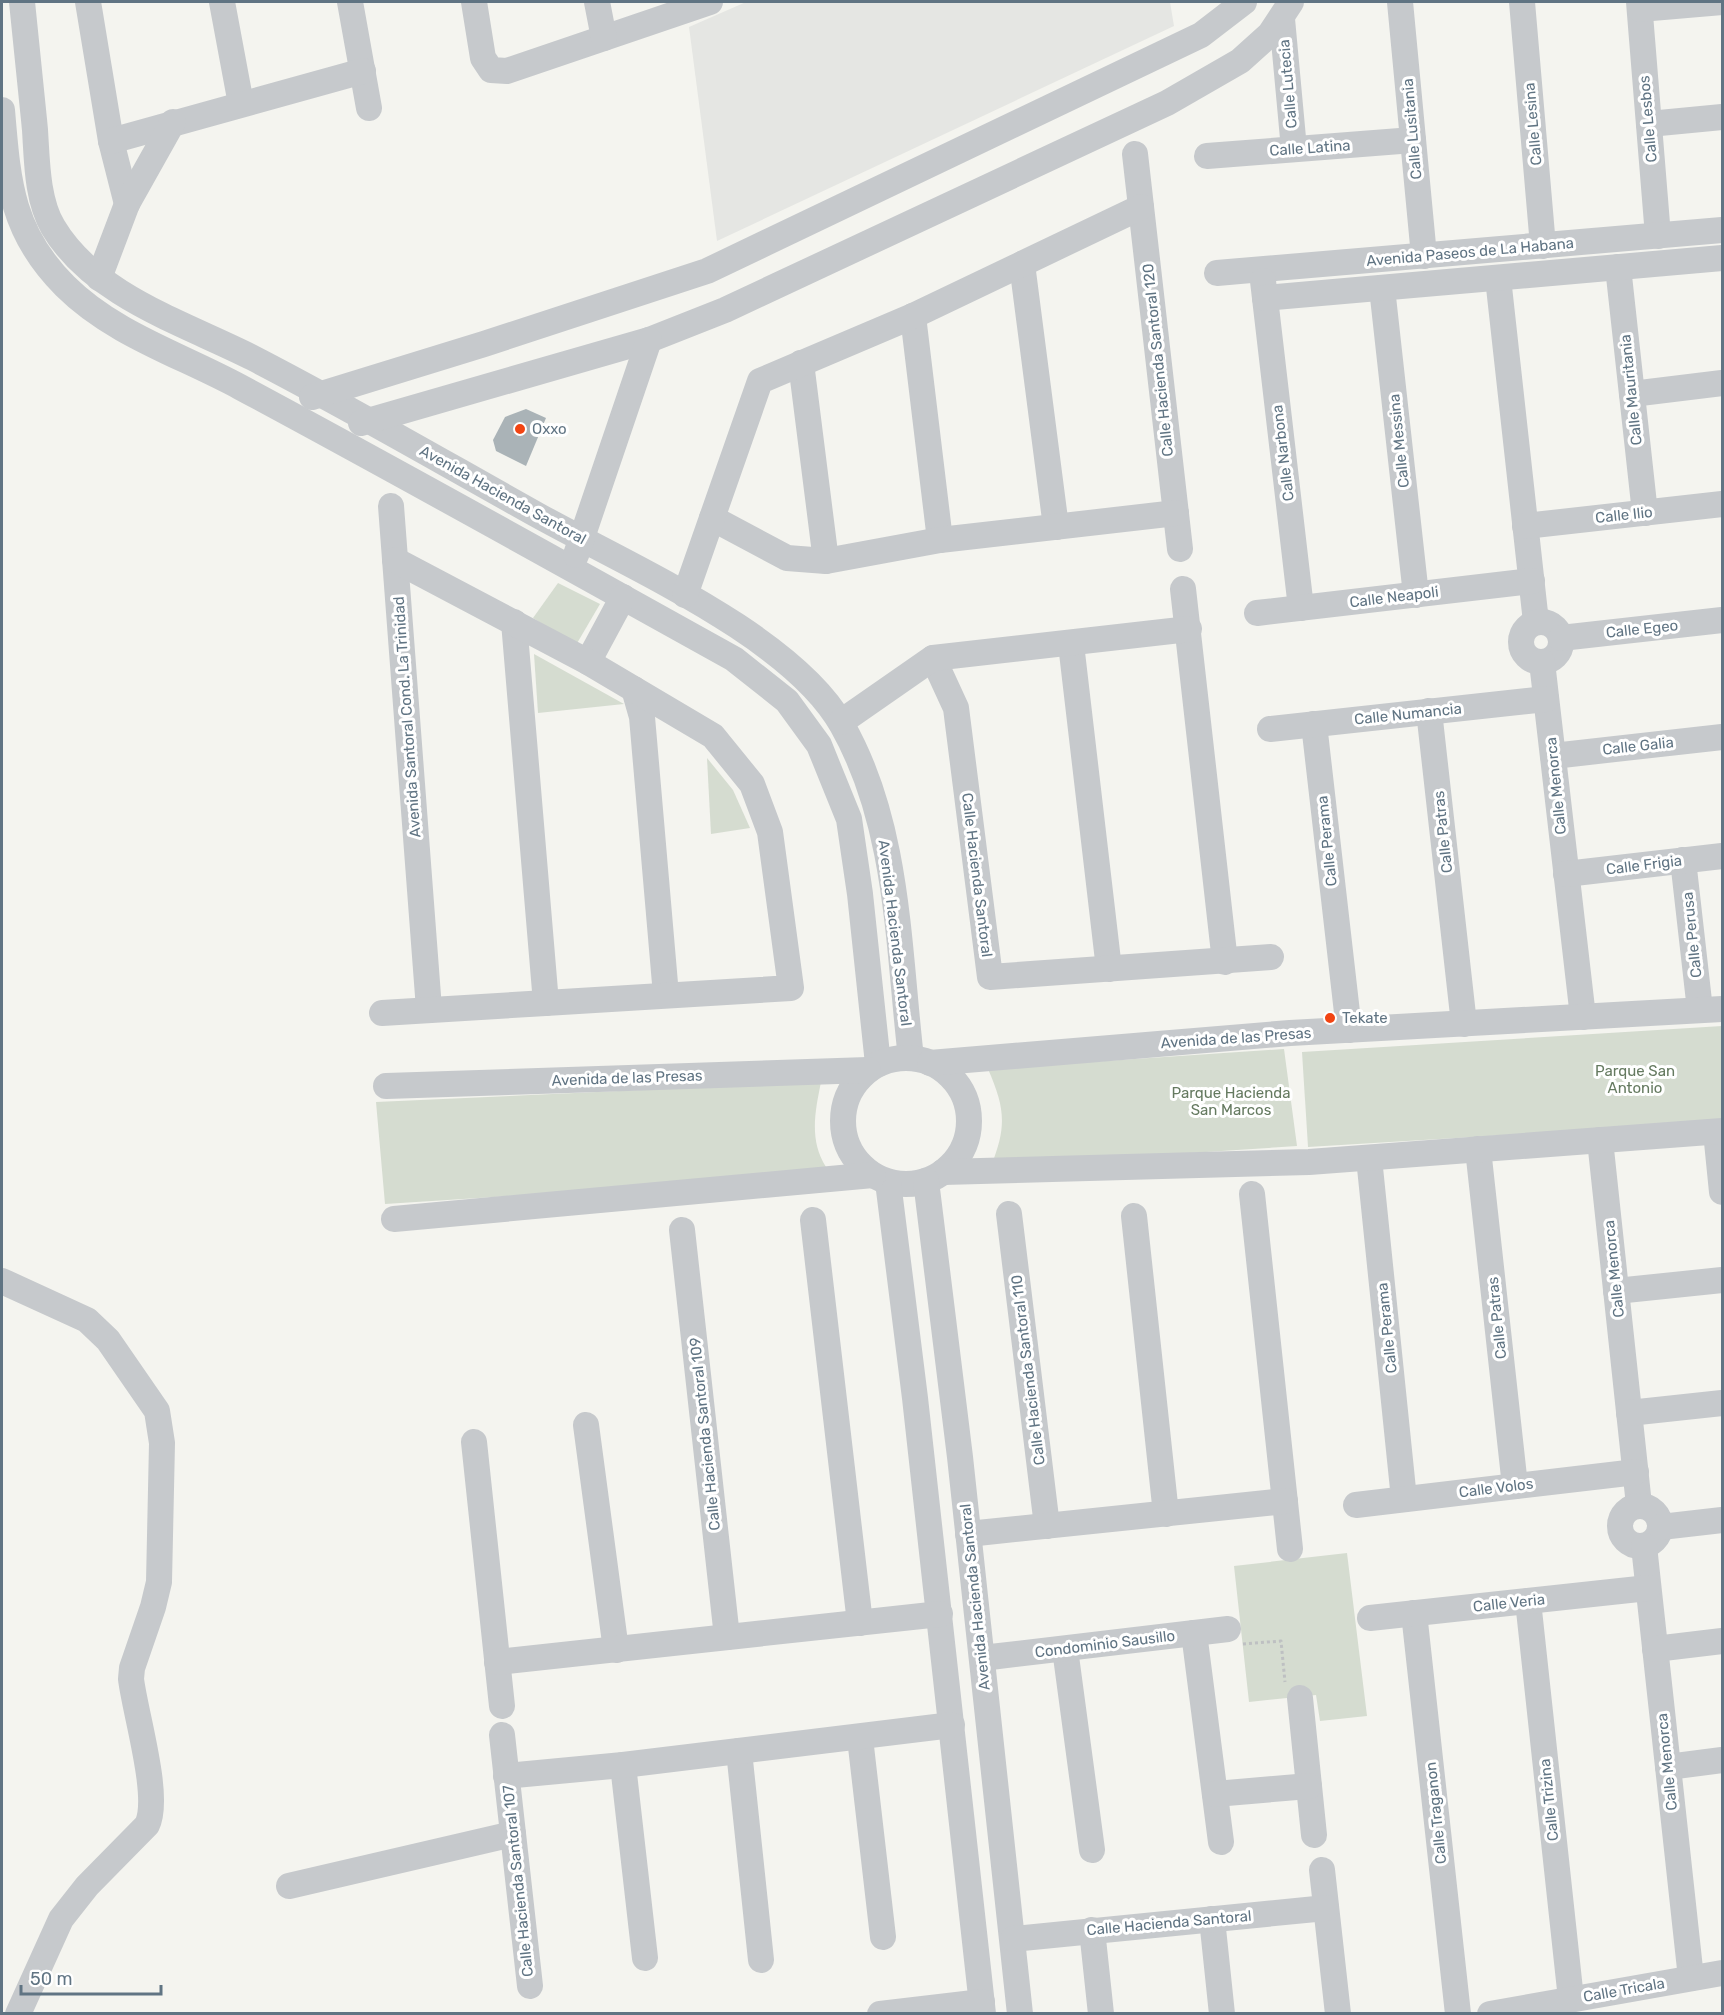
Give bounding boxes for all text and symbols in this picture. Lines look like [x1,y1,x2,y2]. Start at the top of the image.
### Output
street label: Calle Lutecia [1275,39,1301,129]
street label: Calle Lesbos [1635,74,1661,163]
street label: Calle Lusitania [1399,78,1425,180]
street label: Calle Lesina [1520,82,1546,166]
street label: Calle Latina [1269,136,1351,160]
street label: Avenida Paseos de La Habana [1365,234,1575,270]
street label: Calle Hacienda Santoral 120 [1139,263,1177,457]
street label: Calle Mauritania [1616,334,1646,446]
street label: Calle Messina [1385,393,1413,489]
street label: Calle Narbona [1268,404,1298,502]
place label: Oxxo [532,420,567,438]
marker: Oxxo [513,422,527,436]
street label: Avenida Hacienda Santoral [417,442,589,548]
street label: Calle Ilio [1594,503,1654,527]
street label: Calle Neapoli [1348,583,1440,611]
street label: Avenida Santoral Cond. La Trinidad [390,596,424,838]
street label: Calle Egeo [1605,616,1679,642]
street label: Calle Numancia [1353,699,1463,729]
street label: Calle Galia [1601,733,1675,759]
street label: Calle Menorca [1542,736,1570,836]
street label: Calle Patras [1430,790,1456,874]
street label: Calle Hacienda Santoral [958,792,996,958]
street label: Calle Perama [1313,795,1341,887]
street label: Avenida Hacienda Santoral [875,839,915,1027]
street label: Calle Frigia [1605,851,1683,879]
street label: Calle Perusa [1679,891,1705,979]
place label: Tekate [1342,1009,1388,1027]
marker: Tekate [1323,1011,1337,1025]
street label: Avenida de las Presas [1160,1024,1312,1052]
park label: Parque San Antonio [1595,1062,1675,1097]
street label: Avenida de las Presas [551,1066,703,1090]
park label: Parque Hacienda San Marcos [1172,1084,1290,1119]
street label: Calle Menorca [1600,1219,1628,1319]
street label: Calle Hacienda Santoral 110 [1007,1274,1049,1466]
street label: Calle Patras [1484,1276,1510,1360]
street label: Calle Perama [1373,1282,1401,1374]
street label: Calle Hacienda Santoral 109 [686,1336,724,1531]
street label: Calle Volos [1458,1474,1535,1501]
street label: Avenida Hacienda Santoral [956,1503,994,1691]
street label: Calle Veria [1472,1590,1546,1616]
street label: Condominio Sausillo [1034,1626,1176,1662]
street label: Calle Menorca [1653,1712,1681,1812]
street label: Calle Trizina [1536,1758,1562,1842]
street label: Calle Traganon [1422,1761,1450,1865]
street label: Calle Hacienda Santoral 107 [499,1784,537,1978]
street label: Calle Hacienda Santoral [1086,1907,1252,1939]
scale bar [21,1958,160,1996]
text: 50 m [30,1968,73,1990]
street label: Calle Tricala [1582,1974,1666,2006]

